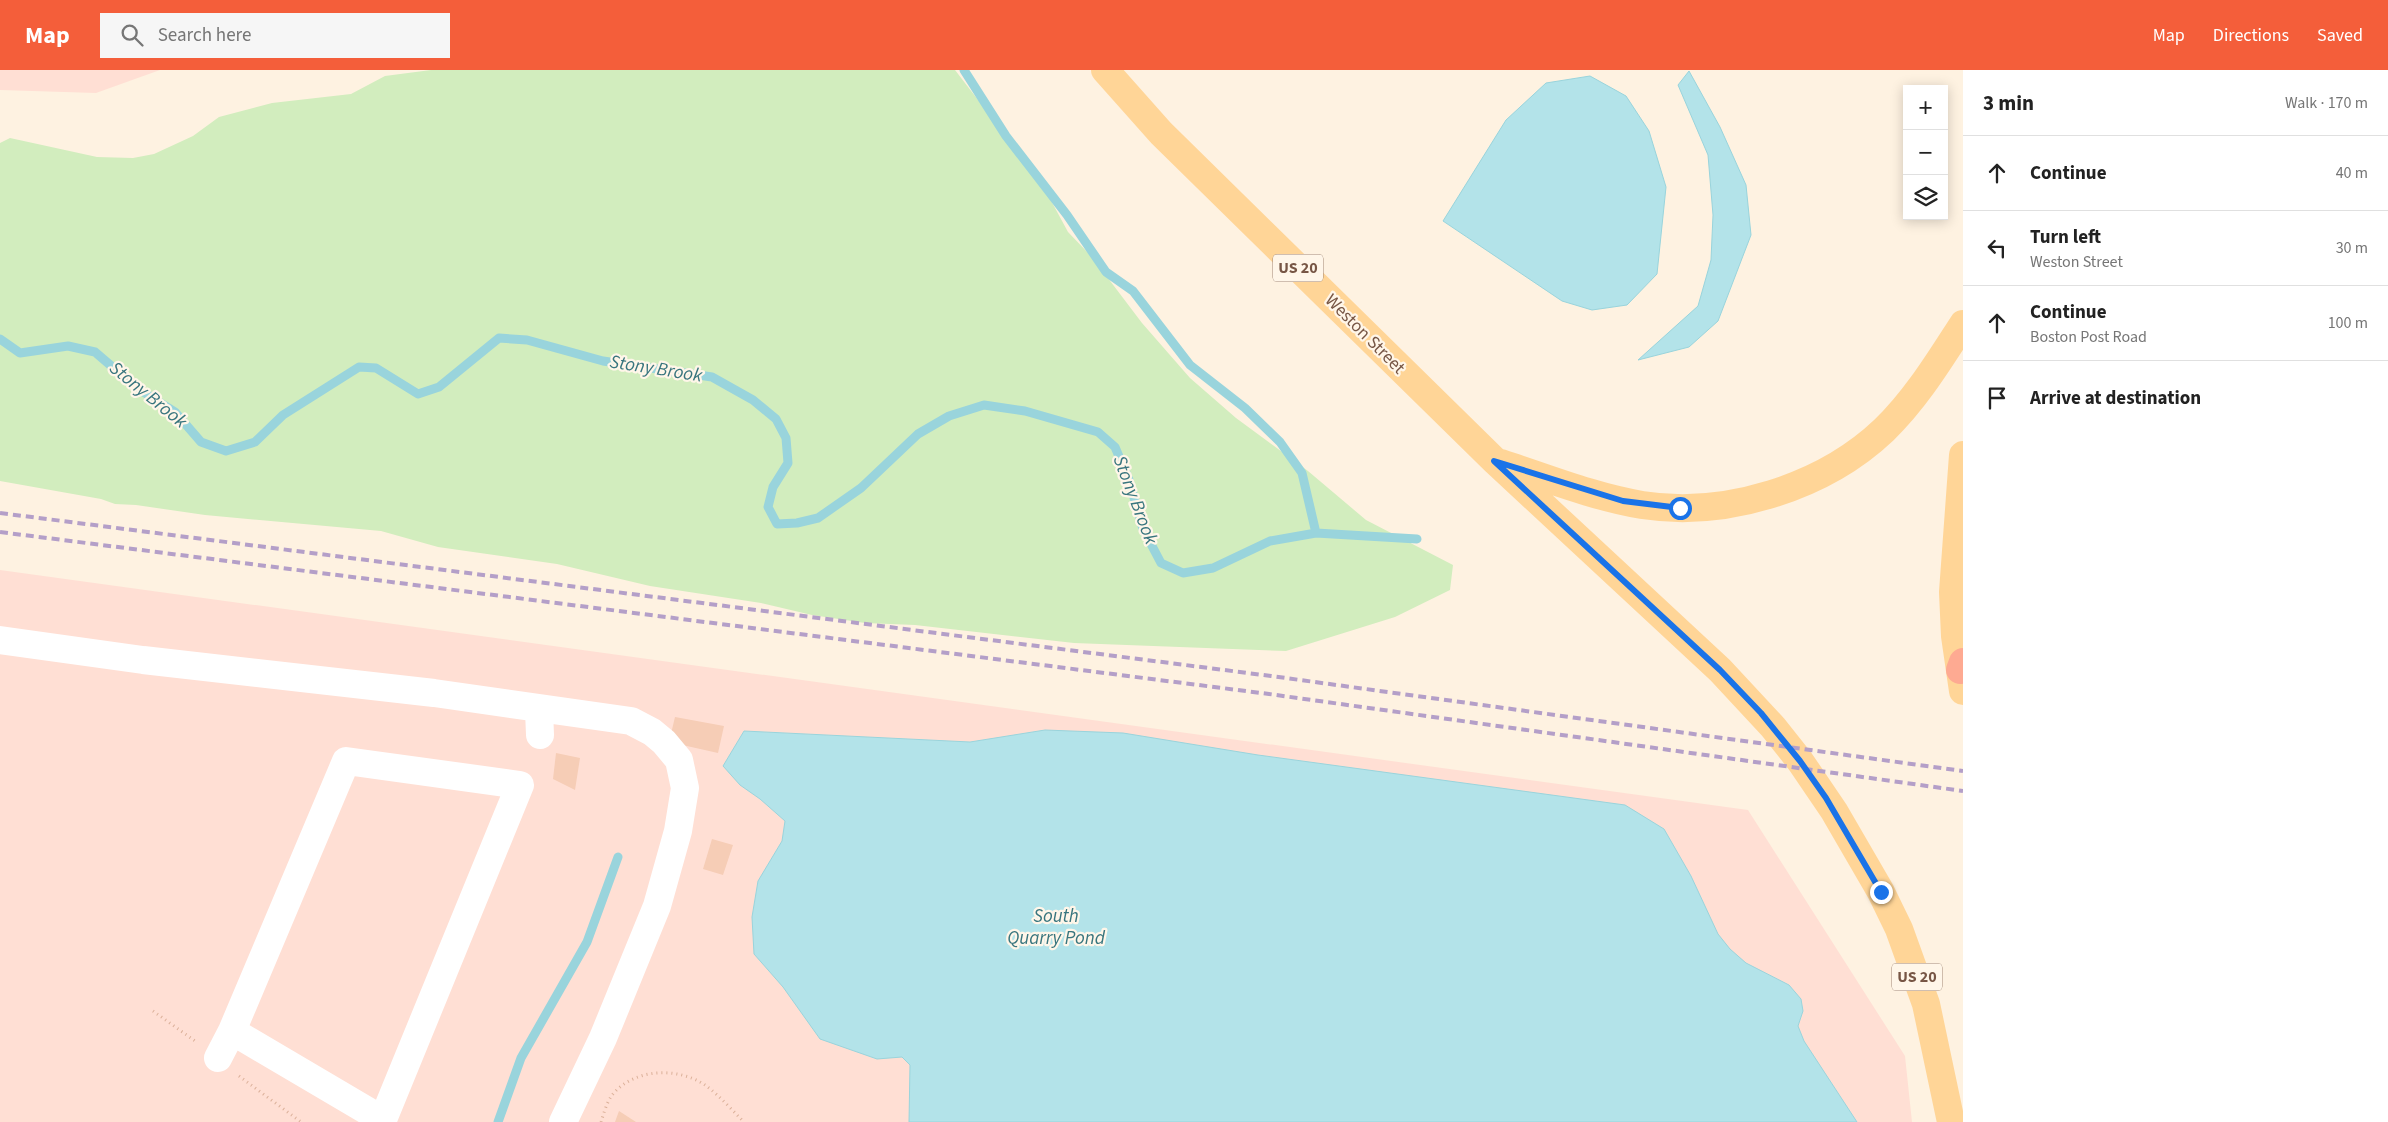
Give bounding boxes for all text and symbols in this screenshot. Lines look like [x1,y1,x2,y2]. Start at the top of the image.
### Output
search box [100,13,450,58]
text: Map [25,18,70,53]
icon: search [118,21,146,49]
text: Search here [158,22,251,49]
text: Map [2153,23,2185,48]
text: Directions [2213,23,2289,48]
text: Saved [2317,23,2363,48]
map controls [1903,85,1948,220]
button: + [1903,85,1948,130]
text: 3 min [1983,88,2034,118]
text: Walk · 170 m [2285,92,2368,114]
button: − [1903,130,1948,175]
icon: ahead [1983,159,2011,187]
text: Continue [2030,160,2107,187]
text: 40 m [2336,162,2368,184]
button: layers [1903,175,1948,220]
text: Turn left [2030,224,2101,251]
icon: left [1983,234,2011,262]
text: 30 m [2336,237,2368,259]
text: Weston Street [2030,251,2123,273]
road number: US 20 [1273,254,1323,282]
street label: Weston Street [1319,288,1411,380]
text: Continue [2030,299,2107,326]
icon: ahead [1983,309,2011,337]
text: 100 m [2328,312,2368,334]
text: Boston Post Road [2030,326,2147,348]
water label: Stony Brook [608,348,705,390]
water label: Stony Brook [103,355,193,435]
icon: arrive [1983,384,2011,412]
text: Arrive at destination [2030,385,2201,412]
water label: Stony Brook [1106,452,1165,549]
route start [1669,497,1692,520]
route end [1870,881,1893,904]
water label: South Quarry Pond [1007,903,1106,952]
road number: US 20 [1892,964,1942,990]

